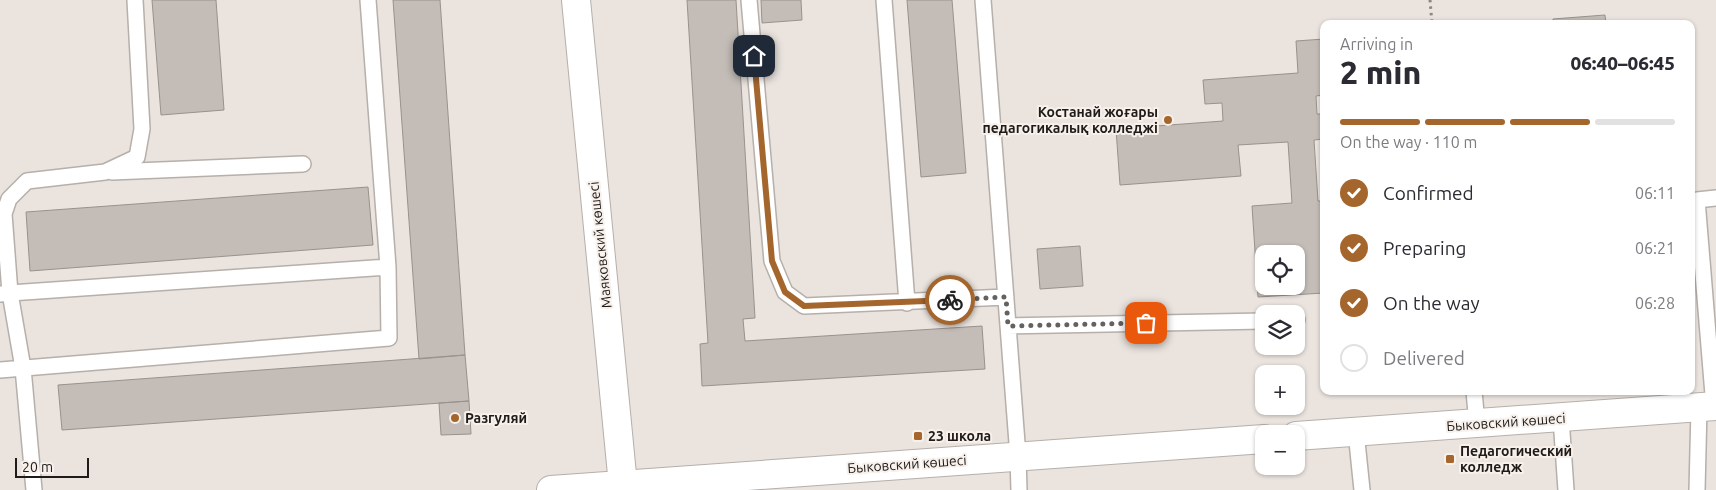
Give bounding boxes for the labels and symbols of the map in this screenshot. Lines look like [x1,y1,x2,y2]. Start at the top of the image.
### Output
pin [733,35,775,77]
place label: Костанай жоғары педагогикалық колледжі [983,104,1158,136]
marker: Костанай жоғары педагогикалық колледжі [1162,114,1174,126]
street label: Маяковский көшесі [585,181,615,309]
courier [925,275,975,325]
pin [1125,302,1167,344]
place label: Разгуляй [465,410,527,426]
street label: Быковский көшесі [1446,410,1566,434]
marker: Разгуляй [449,412,461,424]
place label: 23 школа [928,428,991,444]
marker: 23 школа [912,430,924,442]
place label: Педагогический колледж [1460,443,1572,475]
street label: Быковский көшесі [847,452,967,476]
marker: Педагогический колледж [1444,453,1456,465]
scale bar [15,455,89,478]

